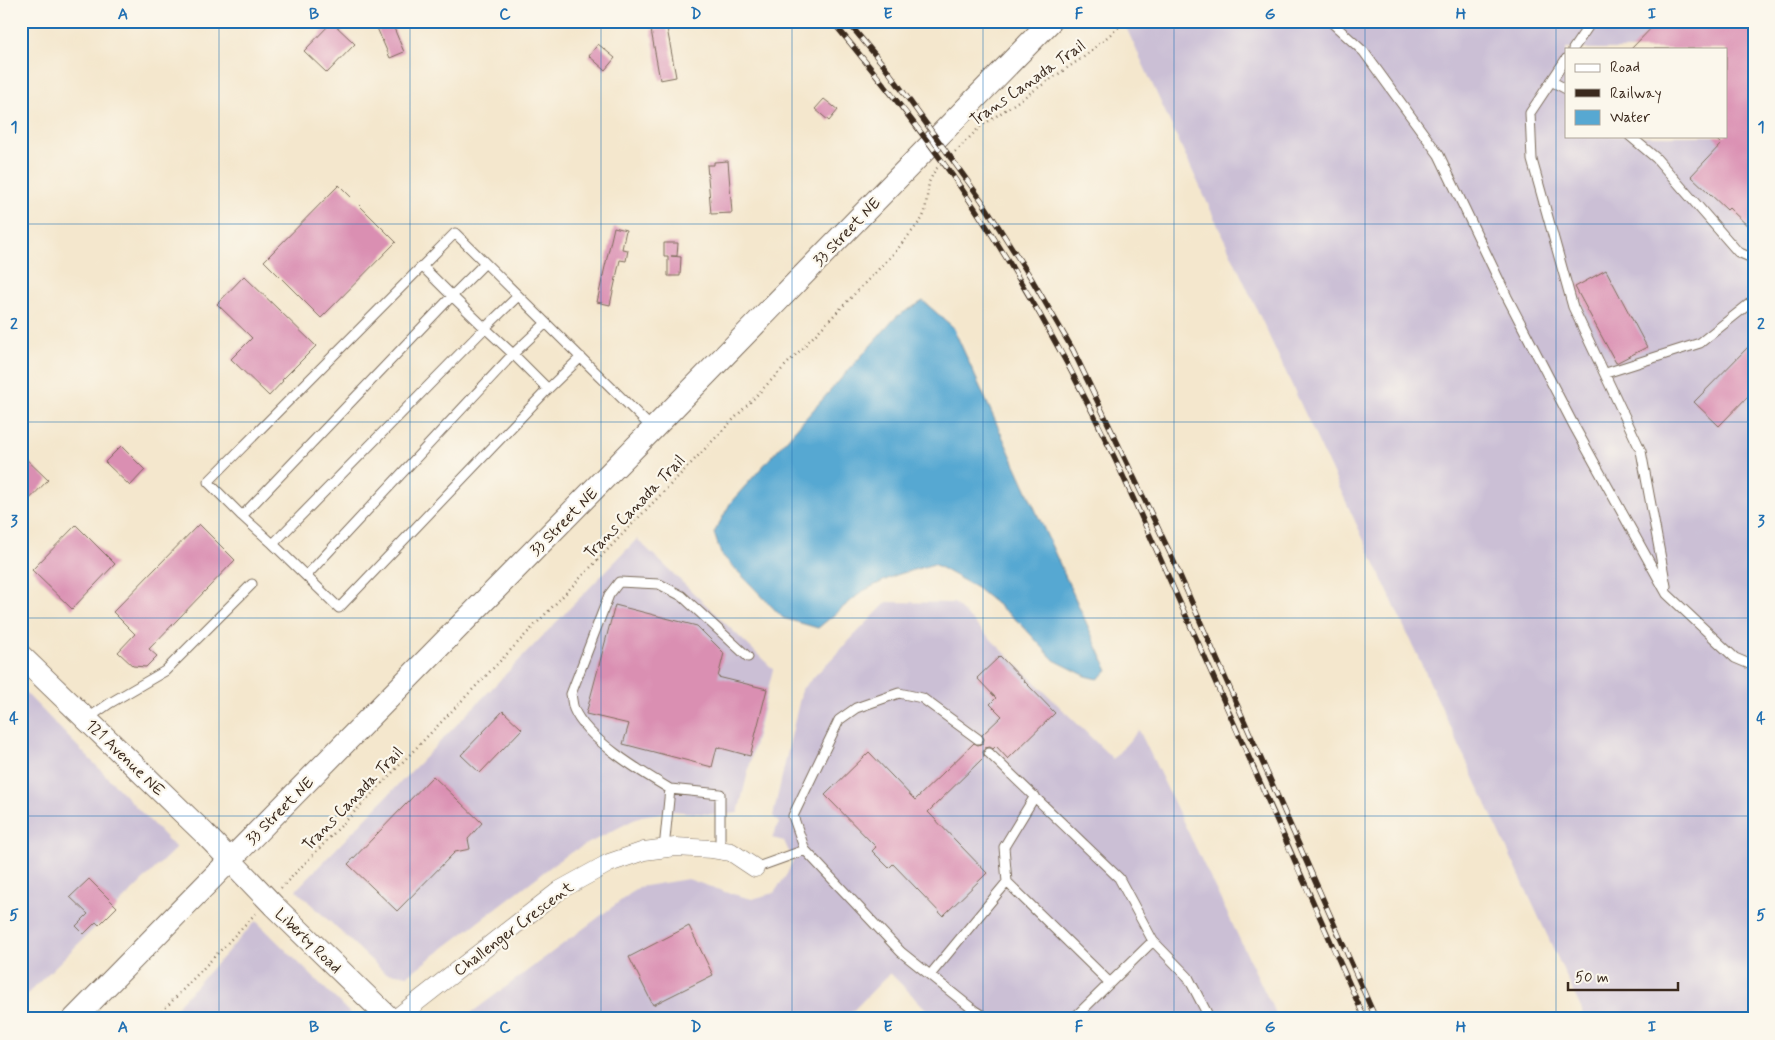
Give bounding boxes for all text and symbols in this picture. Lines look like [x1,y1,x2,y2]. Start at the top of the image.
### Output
text: A [118,4,128,25]
text: B [309,4,319,25]
text: C [499,4,511,25]
text: D [690,4,702,25]
text: E [883,4,893,25]
text: F [1075,4,1084,25]
text: G [1265,4,1276,25]
text: H [1456,4,1467,25]
text: I [1648,4,1657,25]
street label: Trans Canada Trail [966,35,1090,131]
legend [1565,48,1728,138]
text: Road [1610,58,1640,78]
text: Railway [1610,84,1662,104]
text: Water [1610,108,1650,128]
text: 1 [10,117,18,138]
text: 1 [1757,117,1765,138]
street label: 33 Street NE [809,193,885,271]
text: 2 [10,314,18,335]
text: 2 [1757,314,1765,335]
street label: Trans Canada Trail [580,451,690,564]
street label: 33 Street NE [525,483,603,561]
text: 3 [10,511,18,532]
text: 3 [1757,511,1765,532]
text: 4 [9,708,19,729]
text: 4 [1756,708,1766,729]
street label: 121 Avenue NE [81,715,169,801]
street label: Trans Canada Trail [298,743,408,856]
street label: 33 Street NE [241,772,319,850]
street label: Challenger Crescent [450,877,579,982]
street label: Liberty Road [270,904,346,978]
text: 5 [9,905,19,926]
text: 5 [1756,905,1766,926]
scale bar [1568,960,1678,992]
text: 50 m [1575,968,1609,988]
text: A [118,1017,128,1038]
text: B [309,1017,319,1038]
text: C [499,1017,511,1038]
text: D [690,1017,702,1038]
text: E [883,1017,893,1038]
text: F [1075,1017,1084,1038]
text: G [1265,1017,1276,1038]
text: H [1456,1017,1467,1038]
text: I [1648,1017,1657,1038]

